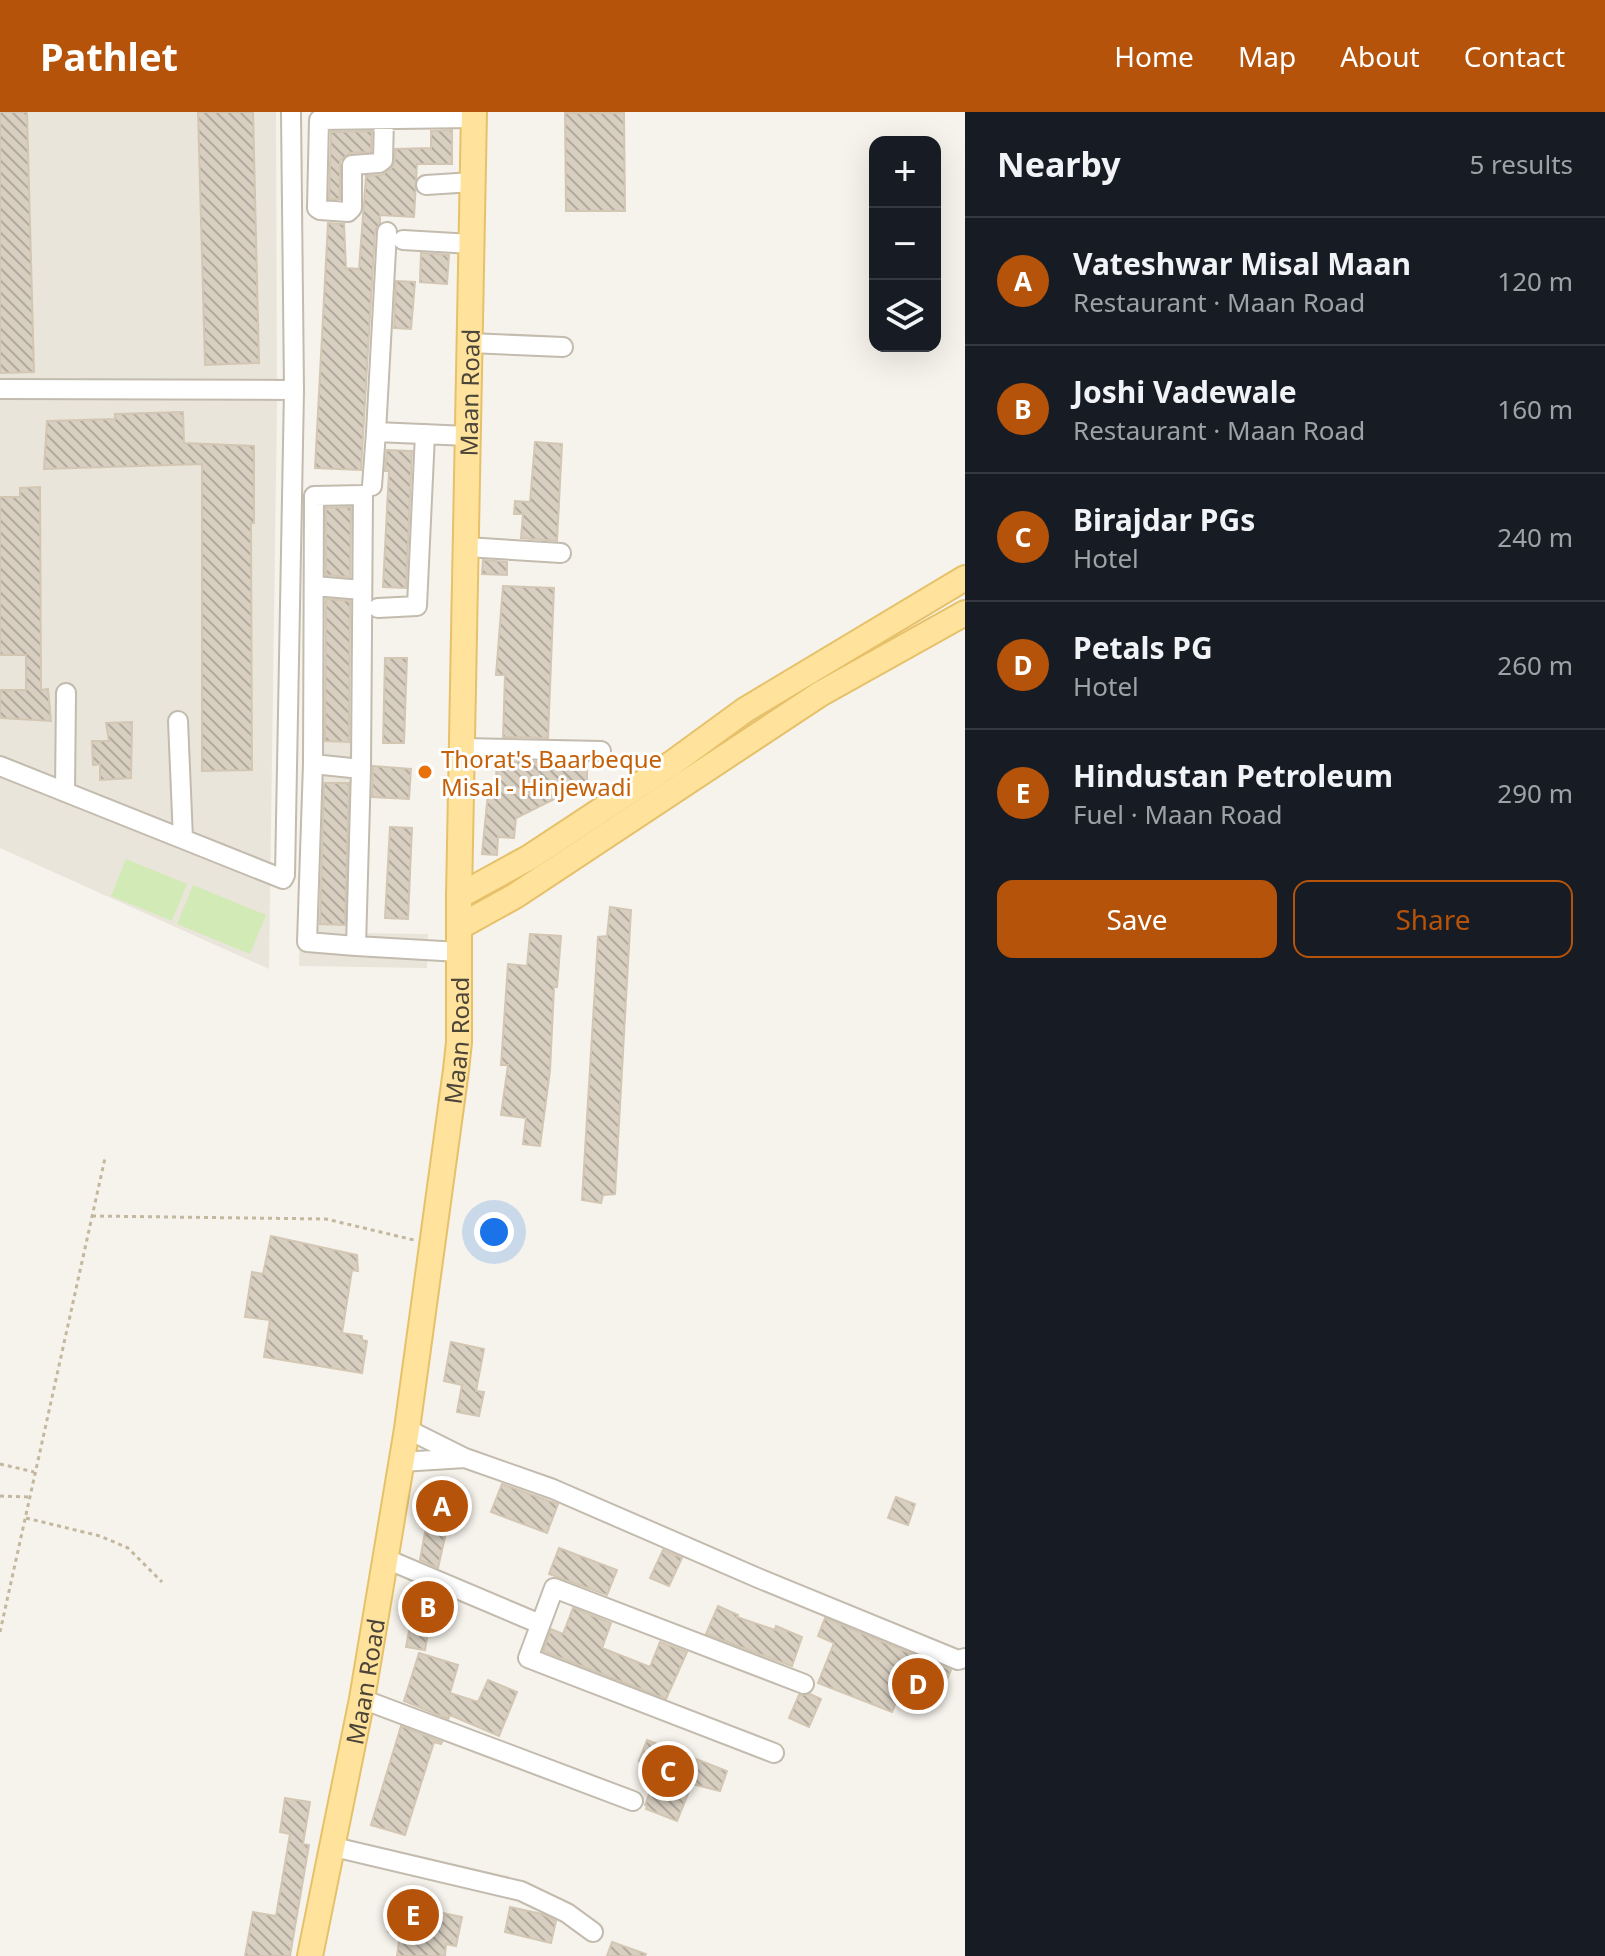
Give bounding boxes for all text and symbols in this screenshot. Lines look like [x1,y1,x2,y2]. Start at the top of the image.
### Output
text: Pathlet [40,30,178,82]
text: Home [1114,37,1194,75]
text: Map [1238,37,1296,75]
text: About [1340,37,1420,75]
text: Contact [1464,37,1565,75]
map controls [869,136,941,352]
button: + [869,136,941,208]
text: Nearby [997,141,1121,187]
text: 5 results [1469,146,1573,182]
button: − [869,208,941,280]
text: Vateshwar Misal Maan [1073,243,1411,284]
text: A [1014,263,1032,299]
text: 120 m [1497,263,1573,299]
button: layers [869,280,941,352]
text: Restaurant · Maan Road [1073,284,1365,320]
street label: Maan Road [451,328,486,457]
text: Joshi Vadewale [1073,371,1297,412]
text: B [1014,391,1032,427]
text: 160 m [1497,391,1573,427]
text: Restaurant · Maan Road [1073,412,1365,448]
text: Birajdar PGs [1073,499,1255,540]
text: C [1015,519,1031,555]
text: 240 m [1497,519,1573,555]
text: Hotel [1073,540,1139,576]
text: Petals PG [1073,627,1213,668]
text: D [1013,647,1033,683]
text: 260 m [1497,647,1573,683]
text: Hotel [1073,668,1139,704]
place label: Thorat's Baarbeque Misal - Hinjewadi [441,742,662,803]
text: Hindustan Petroleum [1073,755,1393,796]
marker: Thorat's Baarbeque Misal - Hinjewadi [416,763,434,781]
text: E [1016,775,1030,811]
text: 290 m [1497,775,1573,811]
text: Fuel · Maan Road [1073,796,1282,832]
button: Save [997,880,1277,958]
button: Share [1293,880,1573,958]
street label: Maan Road [435,977,476,1106]
your location [474,1212,514,1252]
pin: A [416,1476,468,1536]
pin: B [402,1577,454,1637]
street label: Maan Road [337,1616,392,1747]
pin: D [892,1654,944,1714]
pin: C [642,1741,694,1801]
pin: E [387,1885,439,1945]

